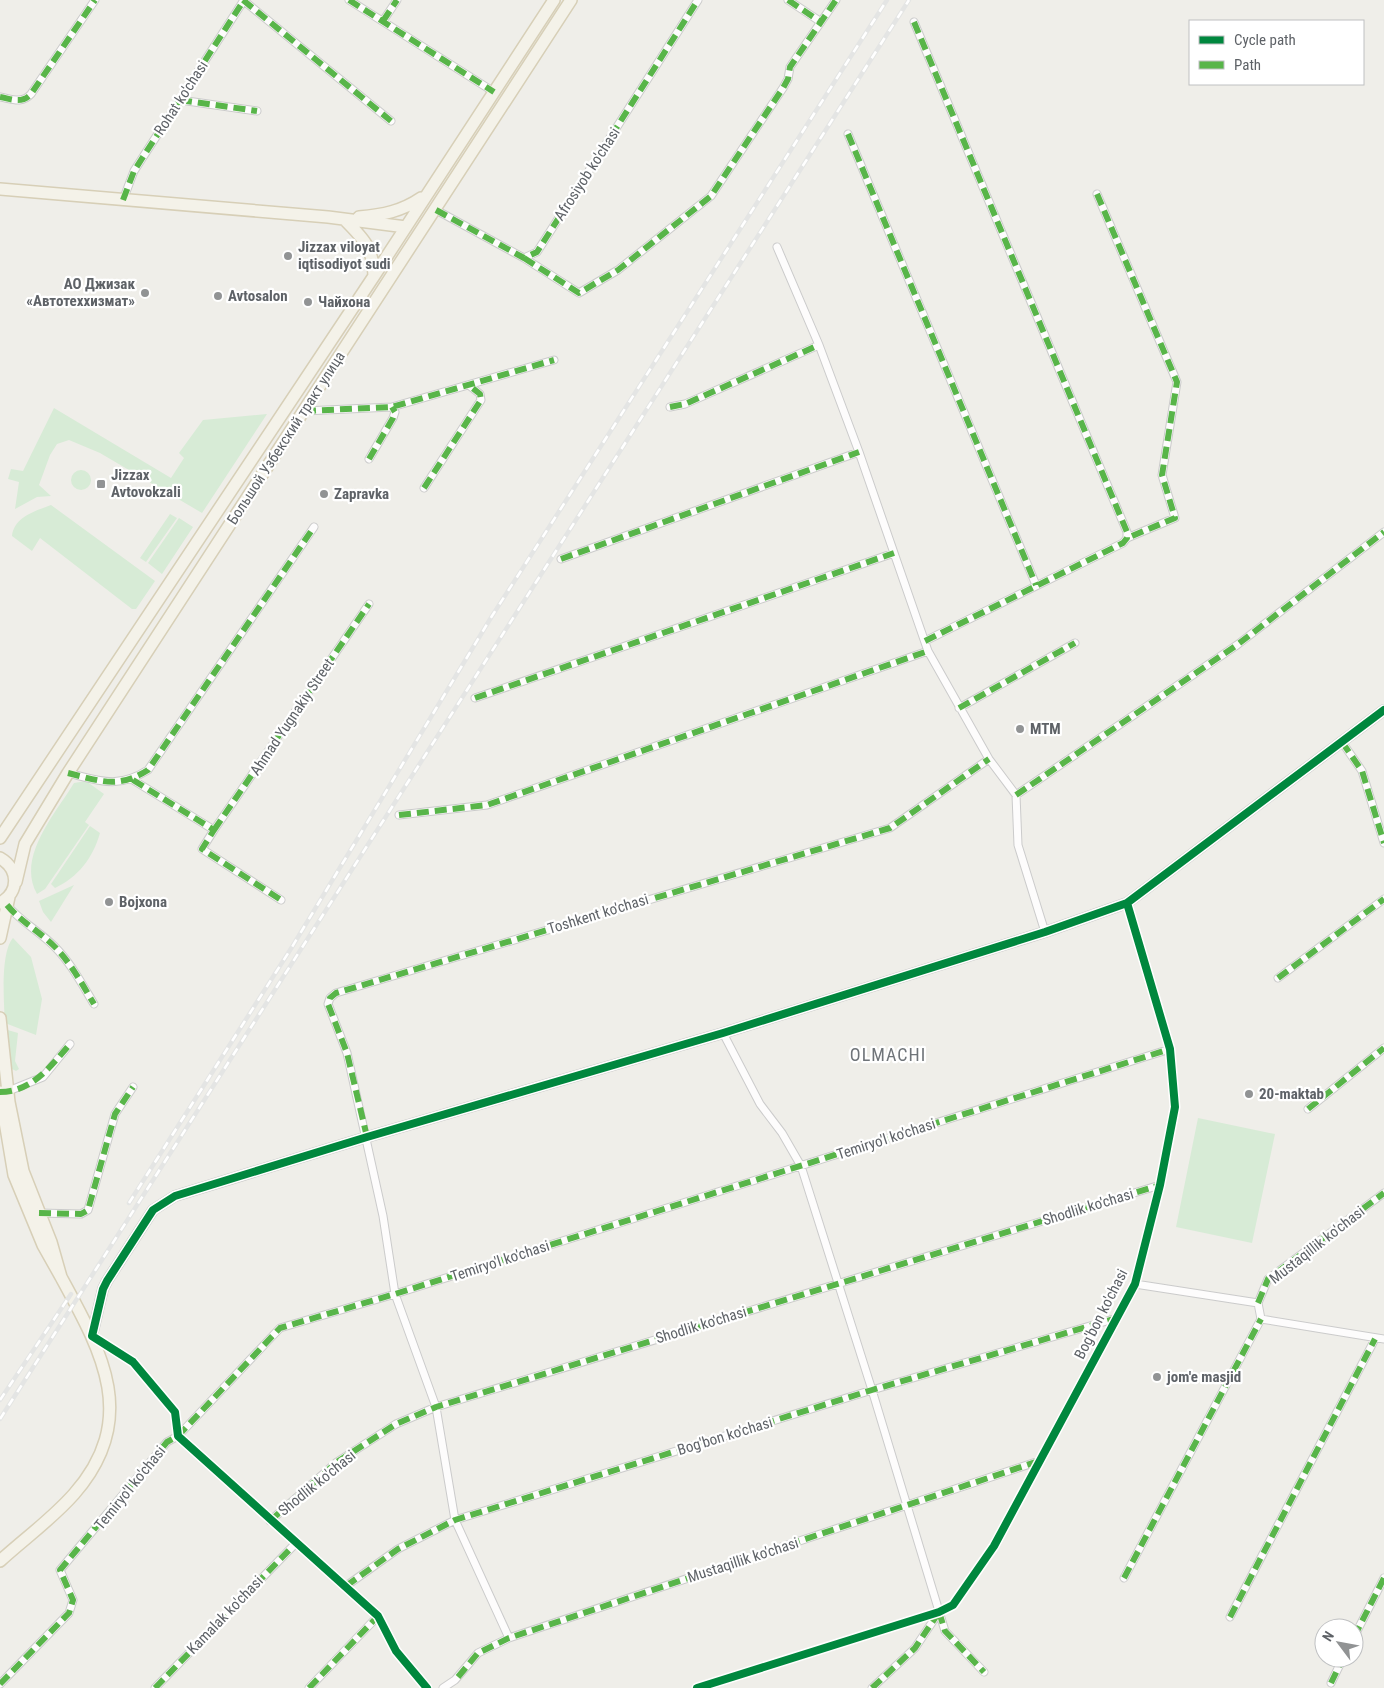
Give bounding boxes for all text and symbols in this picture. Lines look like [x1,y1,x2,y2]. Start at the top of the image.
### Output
legend [1189,20,1364,85]
text: Cycle path [1234,31,1296,49]
text: Path [1234,56,1261,74]
street label: Rohat ko'chasi [150,57,212,139]
street label: Afrosiyob ko'chasi [550,124,624,224]
place label: Jizzax viloyat iqtisodiyot sudi [298,238,391,273]
marker: Jizzax viloyat iqtisodiyot sudi [282,250,294,262]
place label: АО Джизак «Автотеххизмат» [26,275,135,310]
marker: АО Джизак «Автотеххизмат» [139,287,151,299]
place label: Avtosalon [228,287,288,305]
marker: Avtosalon [212,290,224,302]
place label: Чайхона [318,293,370,311]
marker: Чайхона [302,296,314,308]
street label: Большой Узбекский тракт улица [223,348,349,528]
place label: Jizzax Avtovokzali [111,466,181,501]
marker: Jizzax Avtovokzali [95,478,107,490]
place label: Zapravka [334,485,389,503]
marker: Zapravka [318,488,330,500]
street label: Ahmad Yugnakiy Street [246,655,338,779]
place label: MTM [1030,720,1061,738]
marker: MTM [1014,723,1026,735]
street label: Toshkent ko'chasi [545,890,651,938]
place label: Bojxona [119,893,167,911]
marker: Bojxona [103,896,115,908]
district label: OLMACHI [850,1044,926,1065]
place label: 20-maktab [1259,1085,1324,1103]
marker: 20-maktab [1243,1088,1255,1100]
street label: Temiryo'l ko'chasi [834,1115,938,1163]
street label: Shodlik ko'chasi [1040,1185,1136,1229]
street label: Mustaqillik ko'chasi [1266,1202,1368,1288]
street label: Temiryo'l ko'chasi [448,1237,552,1285]
street label: Bog'bon ko'chasi [1071,1266,1131,1362]
street label: Shodlik ko'chasi [653,1303,749,1347]
place label: jom'e masjid [1166,1368,1241,1386]
marker: jom'e masjid [1151,1371,1163,1383]
street label: Bog'bon ko'chasi [675,1413,775,1459]
street label: Temiryo'l ko'chasi [91,1442,169,1534]
street label: Shodlik ko'chasi [275,1446,359,1520]
street label: Mustaqillik ko'chasi [685,1534,801,1586]
street label: Kamalak ko'chasi [183,1572,267,1658]
north arrow [1314,1618,1364,1668]
text: N [1319,1628,1337,1644]

